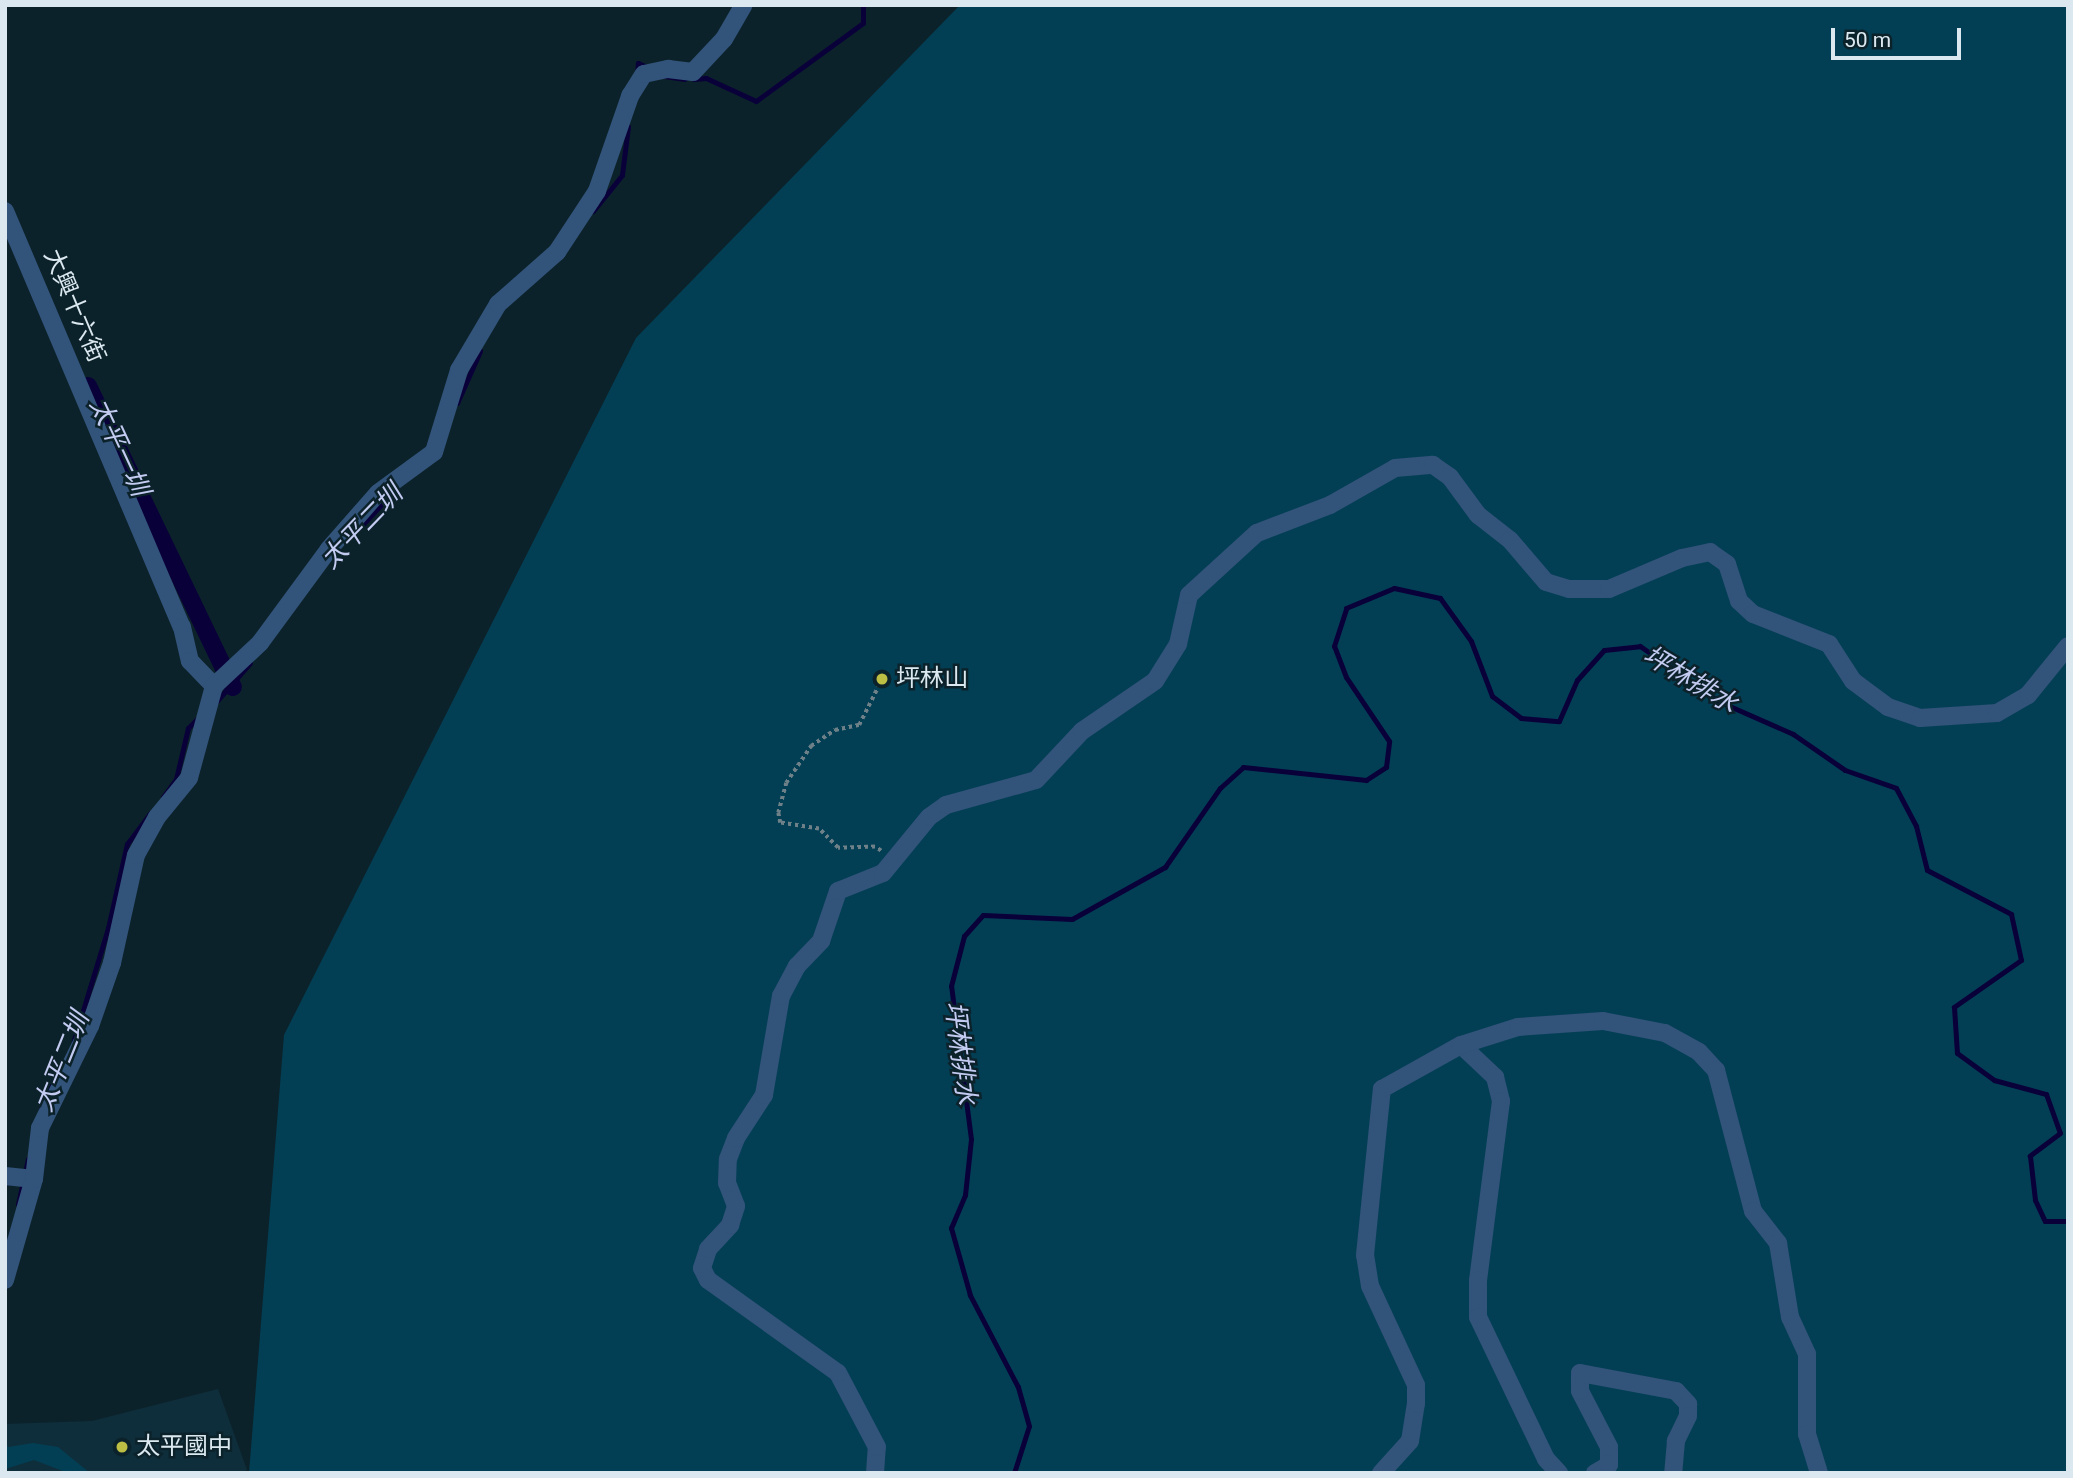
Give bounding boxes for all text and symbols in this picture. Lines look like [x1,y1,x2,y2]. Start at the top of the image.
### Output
scale bar [1835,14,1965,58]
text: 50 m [1844,28,1891,52]
street label: 大興十六街 [37,245,111,367]
water label: 太平一圳 [83,393,155,501]
water label: 太平二圳 [315,479,409,575]
water label: 坪林排水 [1637,640,1743,720]
place label: 坪林山 [896,665,968,693]
marker: 坪林山 [874,671,890,687]
water label: 坪林排水 [938,999,982,1107]
water label: 太平二圳 [28,1008,96,1116]
place label: 太平國中 [136,1433,232,1461]
marker: 太平國中 [114,1439,130,1455]

